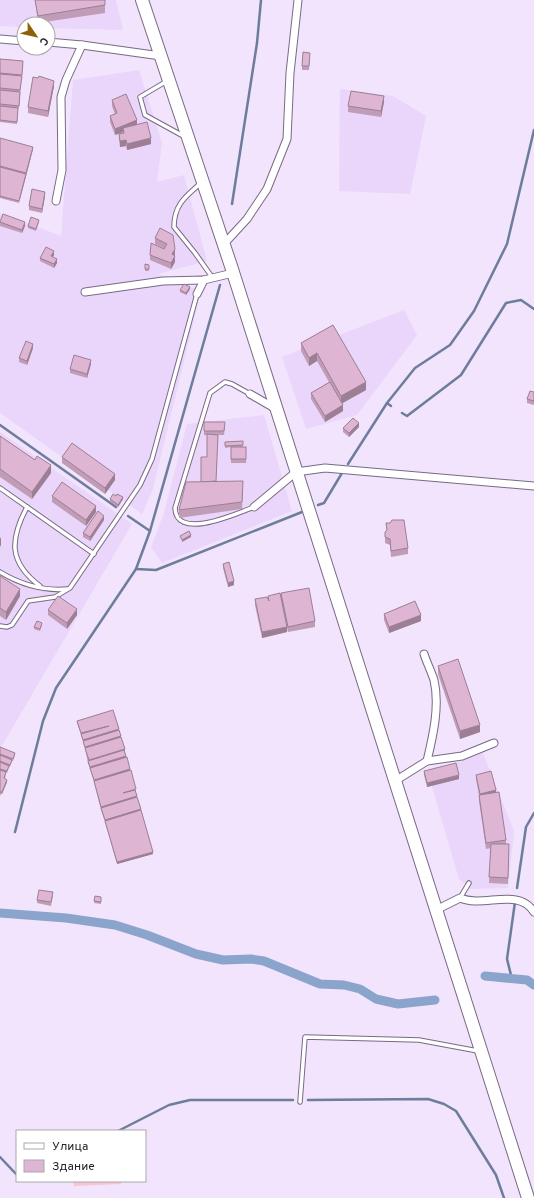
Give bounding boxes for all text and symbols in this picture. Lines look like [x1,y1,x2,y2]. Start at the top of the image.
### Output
north arrow [16,16,56,56]
text: С [36,34,51,48]
legend [16,1130,146,1182]
text: Улица [52,1139,88,1155]
text: Здание [52,1159,95,1175]

